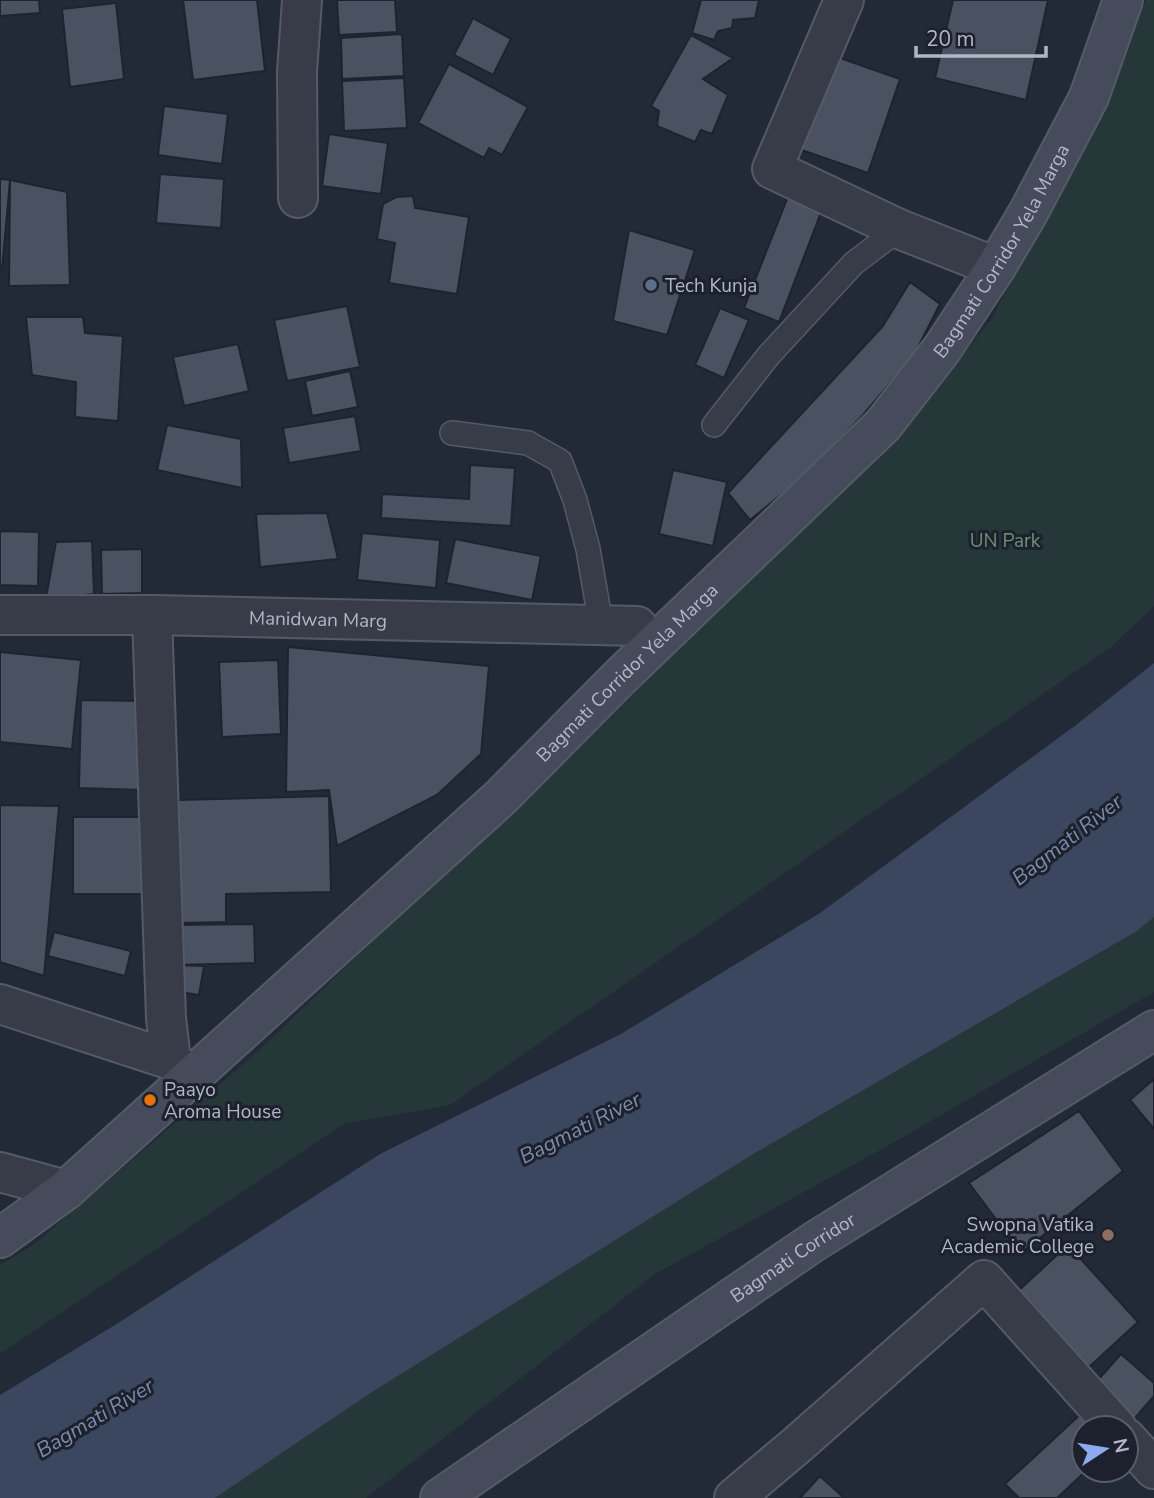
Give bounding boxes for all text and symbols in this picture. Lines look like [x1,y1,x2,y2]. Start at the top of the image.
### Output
scale bar [916,14,1046,58]
text: 20 m [926,25,975,53]
street label: Bagmati Corridor Yela Marga [928,140,1076,364]
place label: Tech Kunja [665,273,757,299]
marker: Tech Kunja [643,277,659,293]
park label: UN Park [970,528,1041,554]
street label: Bagmati Corridor Yela Marga [531,578,724,768]
street label: Manidwan Marg [248,605,387,634]
water label: Bagmati River [1006,788,1128,892]
place label: Paayo Aroma House [164,1077,281,1125]
water label: Bagmati River [515,1085,646,1171]
marker: Paayo Aroma House [142,1092,158,1108]
street label: Bagmati Corridor [725,1207,861,1309]
place label: Swopna Vatika Academic College [941,1212,1094,1260]
marker: Swopna Vatika Academic College [1100,1227,1116,1243]
water label: Bagmati River [31,1372,159,1464]
north arrow [1070,1414,1140,1484]
text: N [1106,1436,1135,1455]

